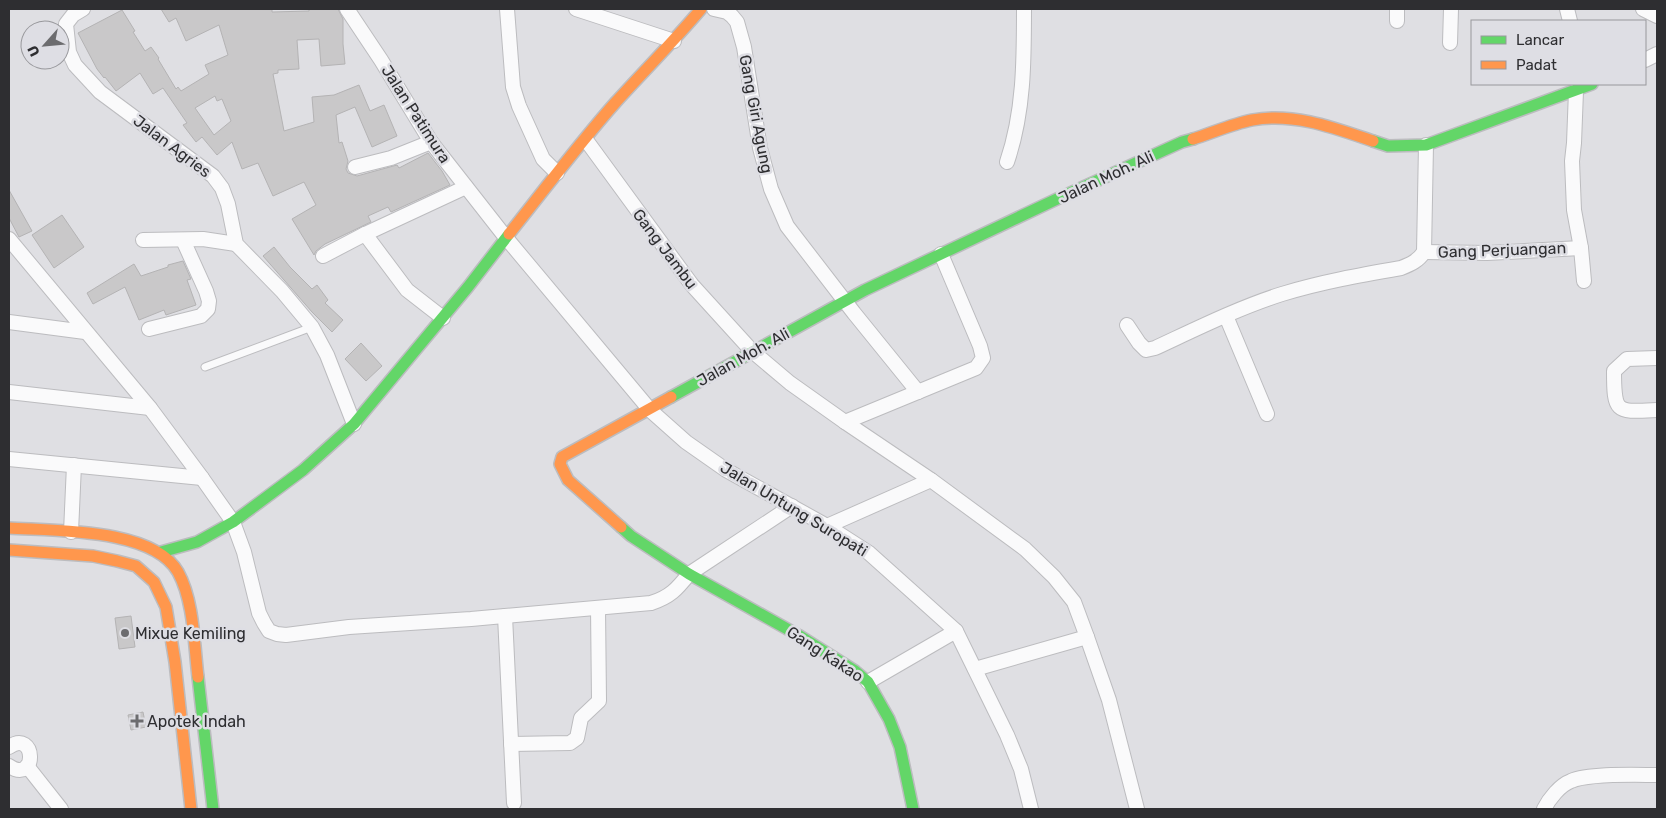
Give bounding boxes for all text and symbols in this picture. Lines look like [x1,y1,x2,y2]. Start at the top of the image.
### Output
north arrow [20,20,70,70]
legend [1471,20,1646,85]
text: Lancar [1516,31,1564,49]
text: U [24,42,44,59]
street label: Gang Giri Agung [735,53,777,175]
text: Padat [1516,56,1557,74]
street label: Jalan Patimura [377,61,455,167]
street label: Jalan Agries [130,111,214,181]
street label: Jalan Moh. Ali [1055,147,1157,207]
street label: Gang Jambu [629,205,701,293]
street label: Gang Perjuangan [1438,238,1566,262]
street label: Jalan Moh. Ali [693,324,793,390]
street label: Jalan Untung Suropati [717,458,871,560]
street label: Gang Kakao [783,622,867,686]
place label: Mixue Kemiling [135,624,246,643]
marker: Mixue Kemiling [119,627,131,639]
place label: Apotek Indah [147,712,246,731]
marker: Apotek Indah [131,715,143,727]

